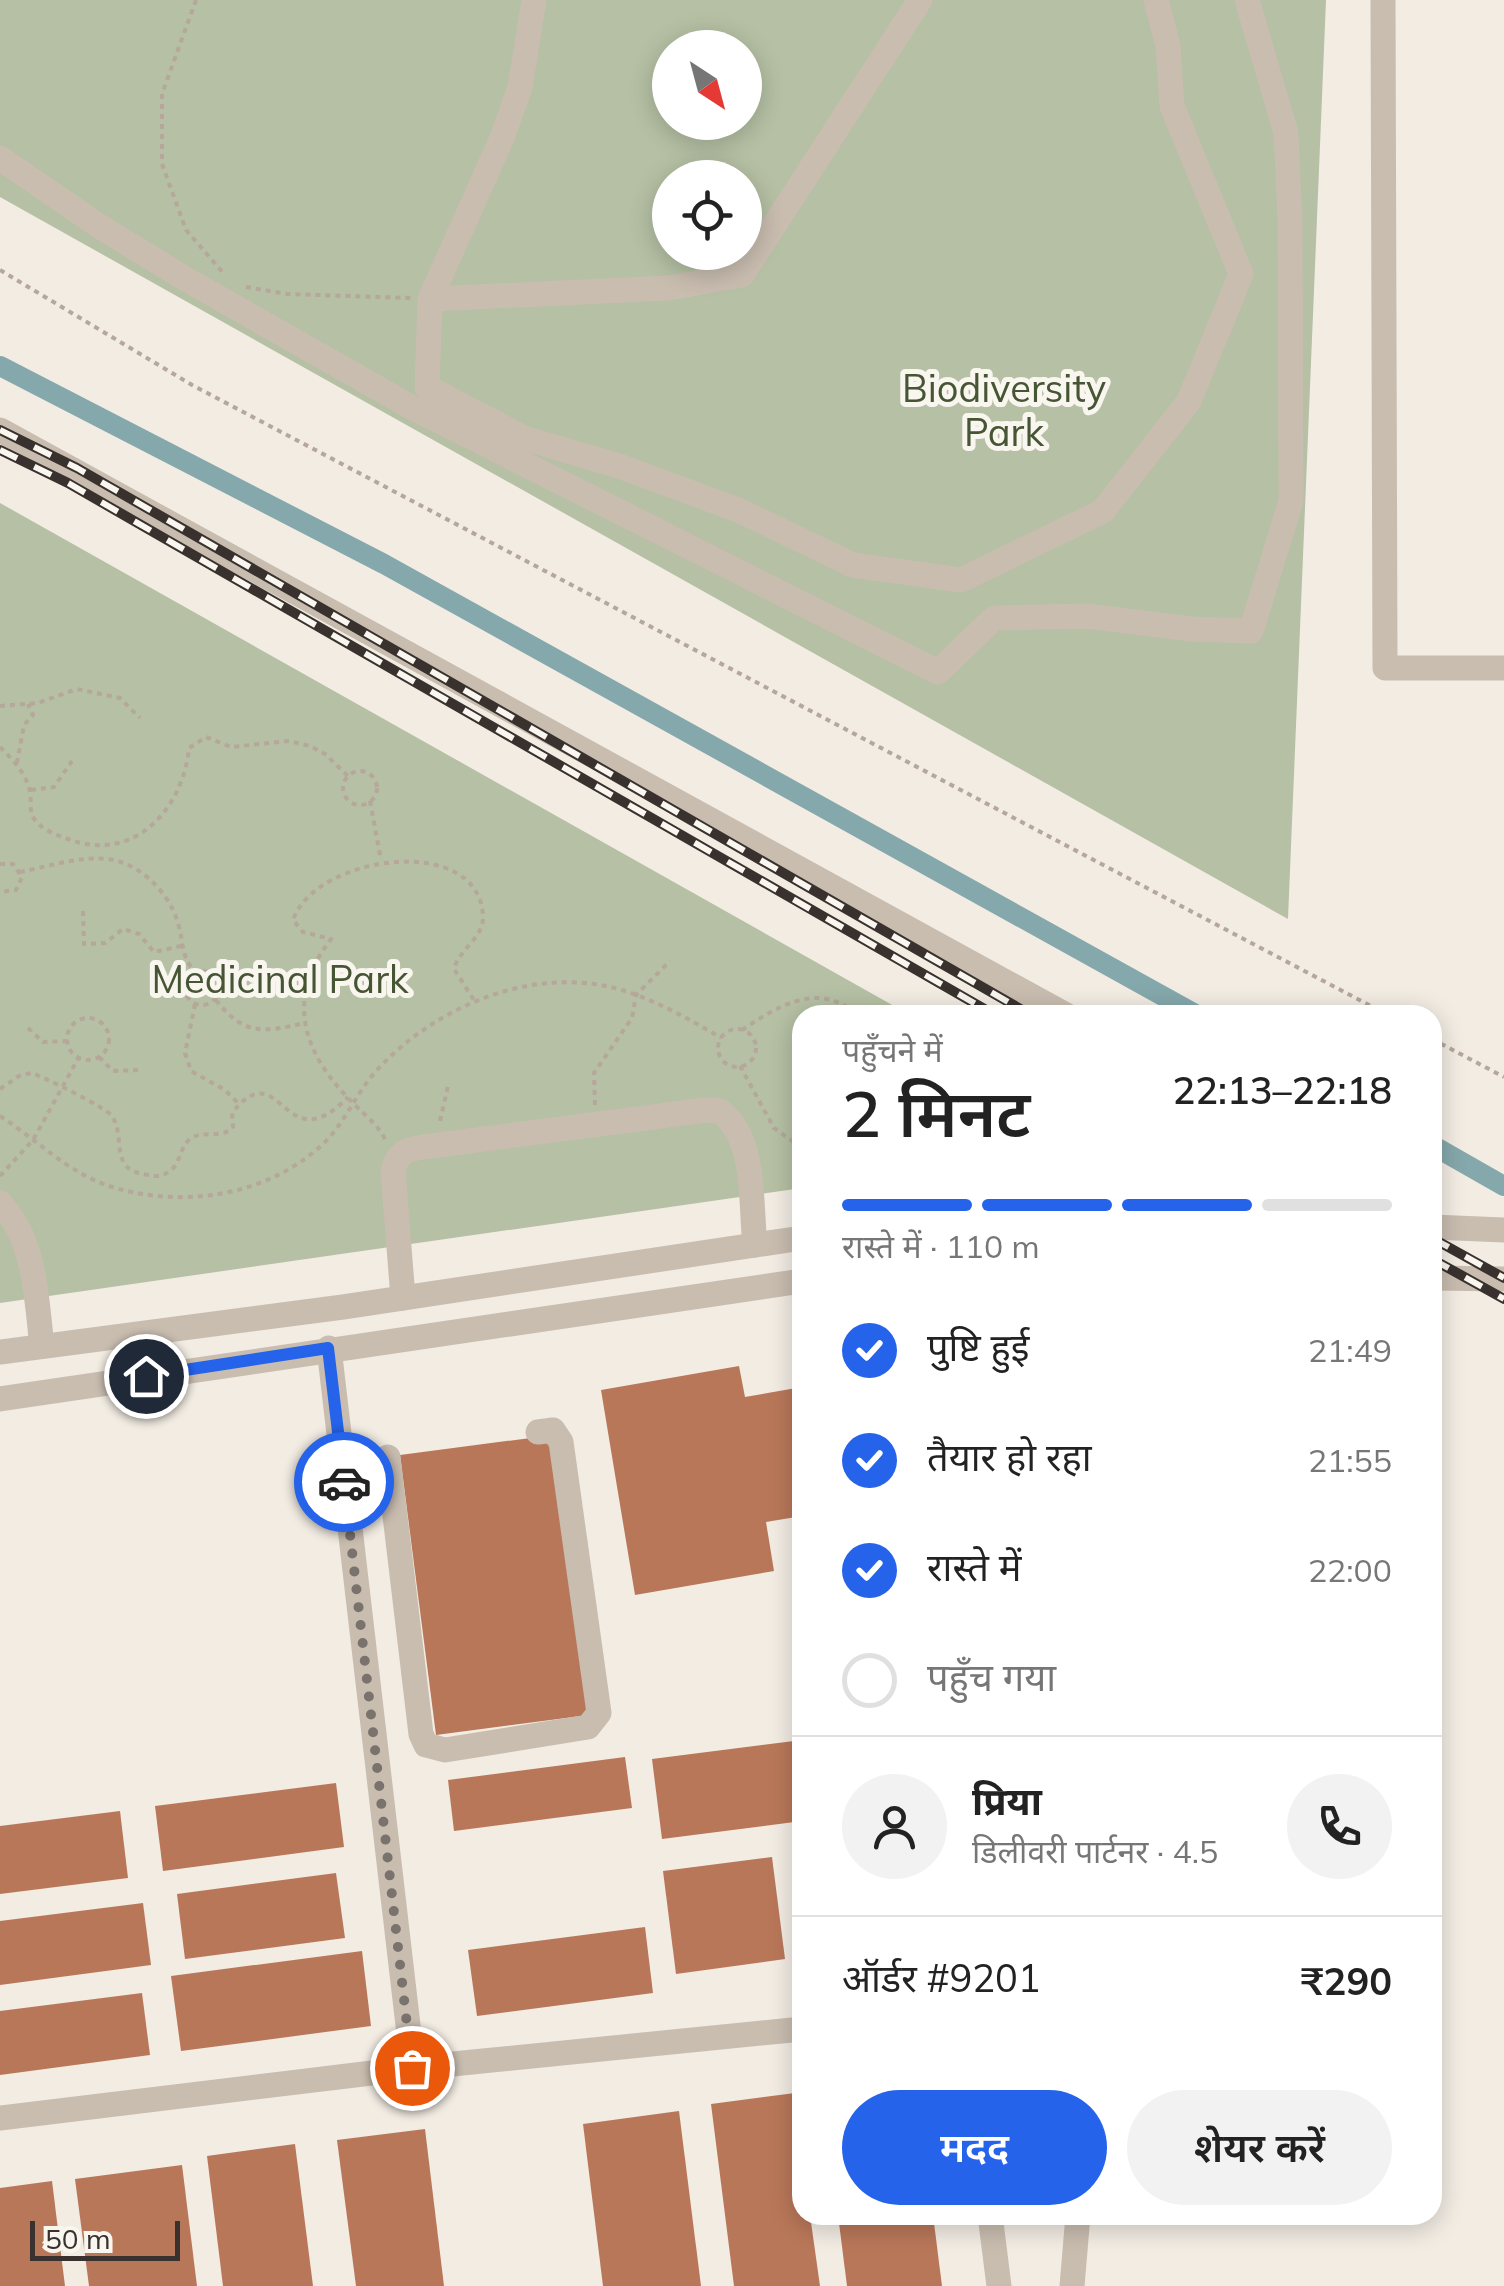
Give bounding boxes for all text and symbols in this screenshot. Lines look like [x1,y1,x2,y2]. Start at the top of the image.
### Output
north arrow [652,30,762,140]
map controls [652,30,762,270]
button: locate [652,160,762,270]
park label: Biodiversity Park [902,364,1106,456]
park label: Medicinal Park [152,955,409,1003]
text: पहुँचने में [842,1030,943,1070]
text: 22:13–22:18 [1172,1066,1392,1114]
text: 2 मिनट [842,1072,1030,1153]
text: रास्ते में · 110 m [842,1226,1040,1266]
icon: check [842,1323,897,1378]
text: पुष्टि हुई [927,1323,1029,1371]
text: 21:49 [1308,1330,1392,1370]
pin [104,1334,189,1419]
icon: home [119,1349,174,1404]
courier [294,1432,394,1532]
icon: check [842,1433,897,1488]
text: तैयार हो रहा [927,1433,1092,1481]
text: 21:55 [1308,1440,1392,1480]
icon: car [317,1455,372,1510]
icon: check [842,1543,897,1598]
text: रास्ते में [927,1543,1021,1591]
text: 22:00 [1308,1550,1392,1590]
text: पहुँच गया [927,1653,1056,1701]
button: person [842,1774,947,1879]
button: phone [1287,1774,1392,1879]
text: प्रिया [972,1777,1042,1825]
text: डिलीवरी पार्टनर · 4.5 [972,1831,1218,1871]
text: ऑर्डर #9201 [842,1954,1041,2002]
text: ₹290 [1301,1957,1392,2005]
pin [370,2026,455,2111]
icon: bag [385,2041,440,2096]
button: मदद [842,2090,1107,2205]
button: शेयर करें [1127,2090,1392,2205]
scale bar [30,2216,180,2260]
text: 50 m [45,2221,111,2256]

